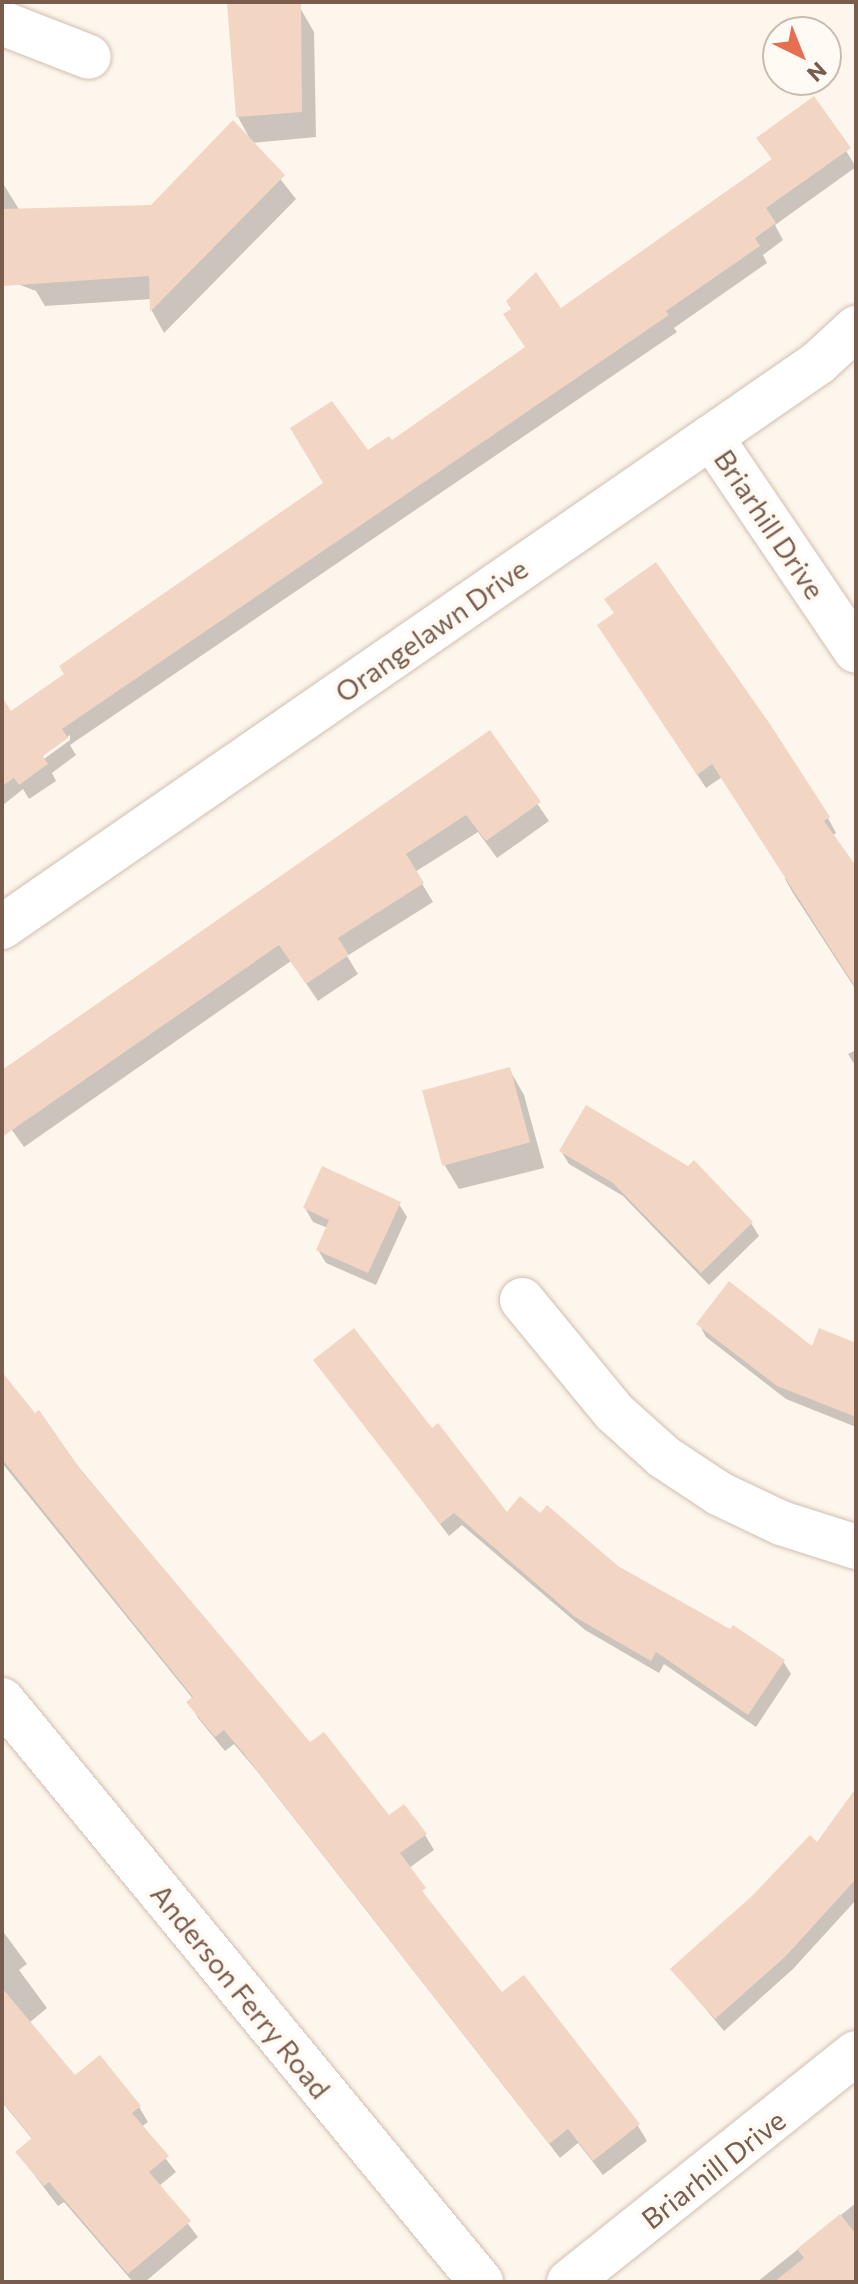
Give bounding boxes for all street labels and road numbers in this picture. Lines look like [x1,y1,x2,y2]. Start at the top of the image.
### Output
street label: Briarhill Drive [708,443,832,605]
street label: Orangelawn Drive [328,551,534,709]
street label: Anderson Ferry Road [144,1877,338,2105]
street label: Briarhill Drive [635,2103,791,2235]

